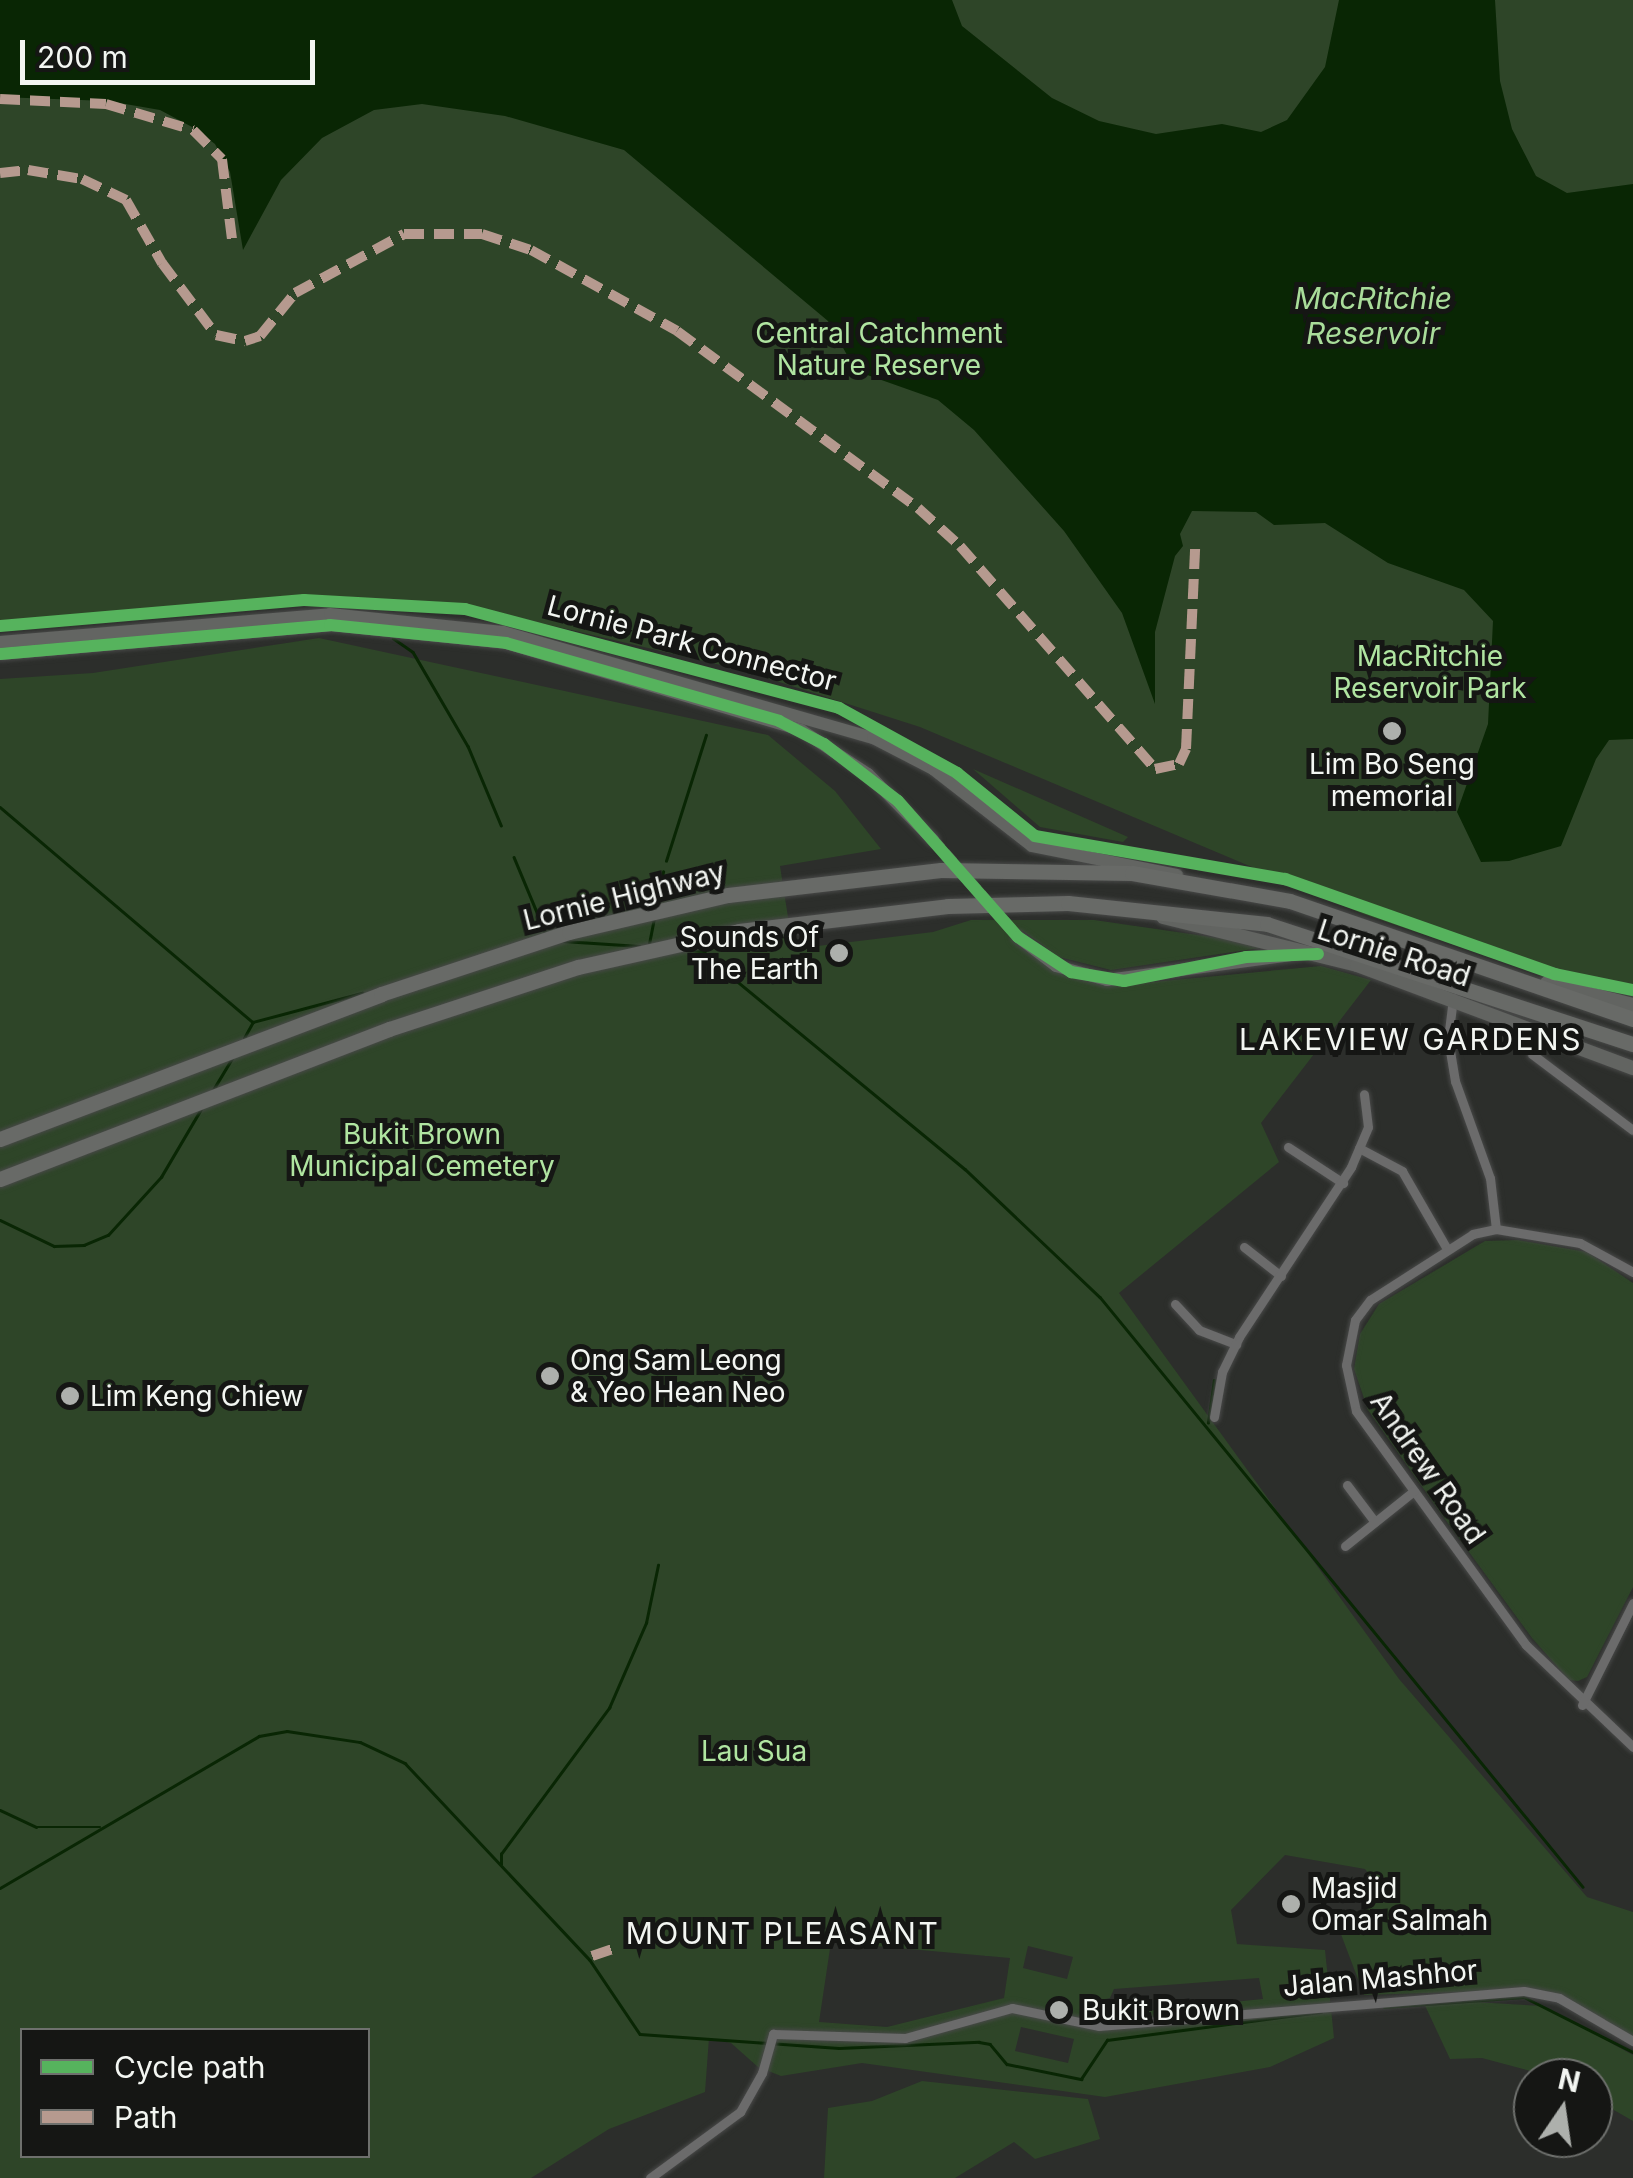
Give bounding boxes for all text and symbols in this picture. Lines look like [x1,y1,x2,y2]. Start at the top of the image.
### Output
scale bar [25,20,320,82]
text: 200 m [37,39,128,75]
water label: MacRitchie Reservoir [1294,280,1452,350]
park label: Central Catchment Nature Reserve [755,316,1003,382]
street label: Lornie Park Connector [544,588,840,698]
park label: MacRitchie Reservoir Park [1333,639,1527,705]
marker: Lim Bo Seng memorial [1381,720,1403,742]
place label: Lim Bo Seng memorial [1309,747,1475,813]
street label: Lornie Highway [520,855,728,937]
street label: Lornie Road [1313,913,1475,993]
place label: Sounds Of The Earth [680,920,819,986]
marker: Sounds Of The Earth [828,942,850,964]
district label: LAKEVIEW GARDENS [1239,1021,1583,1057]
park label: Bukit Brown Municipal Cemetery [289,1117,555,1183]
place label: Ong Sam Leong & Yeo Hean Neo [570,1343,786,1409]
marker: Ong Sam Leong & Yeo Hean Neo [539,1365,561,1387]
place label: Lim Keng Chiew [90,1379,303,1413]
marker: Lim Keng Chiew [59,1385,81,1407]
street label: Andrew Road [1363,1386,1493,1550]
park label: Lau Sua [701,1734,807,1768]
place label: Masjid Omar Salmah [1311,1871,1488,1937]
marker: Masjid Omar Salmah [1280,1893,1302,1915]
district label: MOUNT PLEASANT [626,1915,940,1951]
street label: Jalan Mashhor [1281,1953,1479,2003]
place label: Bukit Brown [1082,1993,1240,2027]
marker: Bukit Brown [1046,1997,1072,2023]
legend [20,2028,370,2158]
text: Cycle path [114,2049,266,2085]
north arrow [1513,2058,1613,2158]
text: N [1555,2062,1584,2100]
text: Path [114,2099,178,2135]

